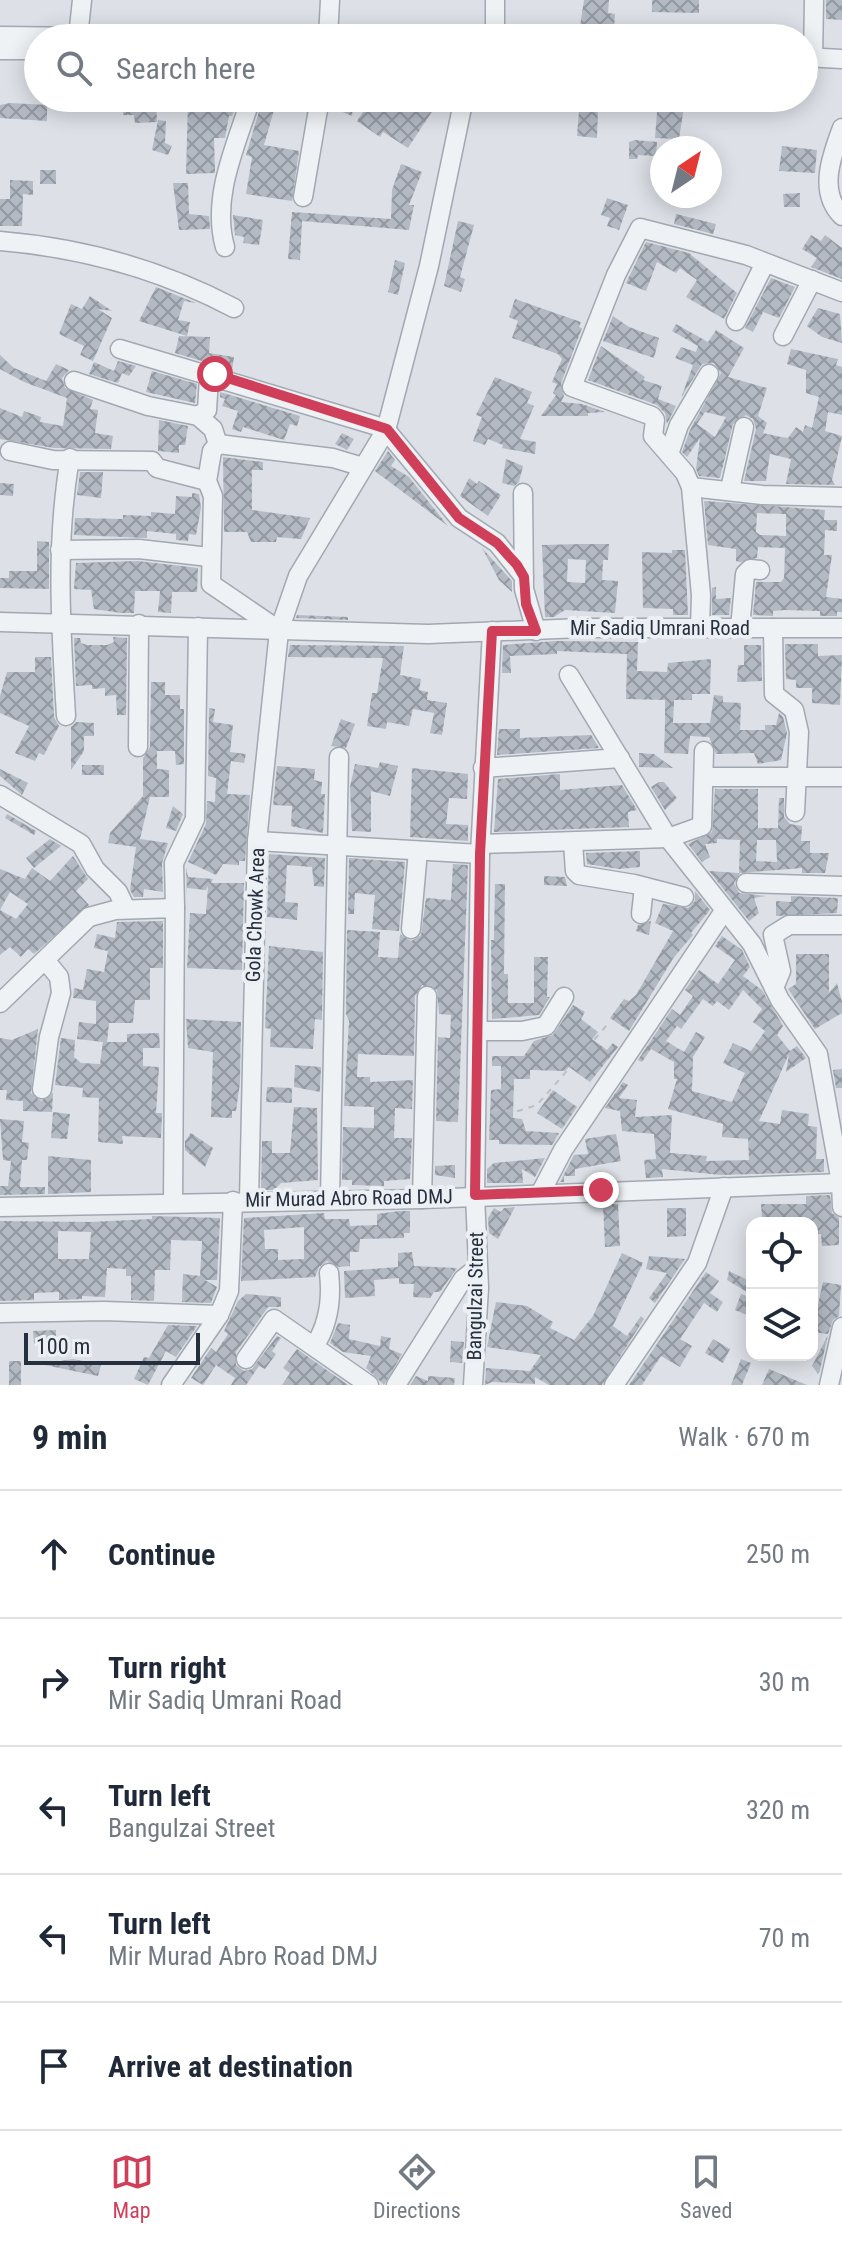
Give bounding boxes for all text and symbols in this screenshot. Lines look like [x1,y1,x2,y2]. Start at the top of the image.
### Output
search box [24,24,818,112]
icon: search [52,46,96,90]
text: Search here [116,51,256,86]
north arrow [650,136,722,208]
route start [197,356,233,392]
street label: Mir Sadiq Umrani Road [570,616,750,640]
street label: Gola Chowk Area [241,847,269,983]
route end [583,1172,619,1208]
street label: Mir Murad Abro Road DMJ [245,1184,453,1212]
map controls [746,1217,818,1361]
button: locate [746,1217,818,1289]
street label: Bangulzai Street [462,1231,488,1361]
button: layers [746,1289,818,1361]
scale bar [24,1329,200,1365]
text: 100 m [36,1334,90,1359]
text: 9 min [32,1417,108,1457]
text: Walk · 670 m [678,1422,810,1452]
icon: ahead [32,1532,76,1576]
text: Continue [108,1537,215,1572]
text: 250 m [746,1539,810,1569]
text: Turn right [108,1650,226,1685]
icon: right [32,1660,76,1704]
text: 30 m [759,1667,810,1697]
text: Mir Sadiq Umrani Road [108,1685,342,1715]
text: Turn left [108,1778,211,1813]
icon: left [32,1788,76,1832]
text: 320 m [746,1795,810,1825]
text: Bangulzai Street [108,1813,275,1843]
text: Turn left [108,1906,211,1941]
icon: left [32,1916,76,1960]
text: 70 m [759,1923,810,1953]
text: Mir Murad Abro Road DMJ [108,1941,378,1971]
icon: arrive [32,2044,76,2088]
text: Arrive at destination [108,2049,353,2084]
tab: Map [110,2150,154,2223]
tab: Directions [373,2150,461,2223]
tab: Saved [680,2150,732,2223]

